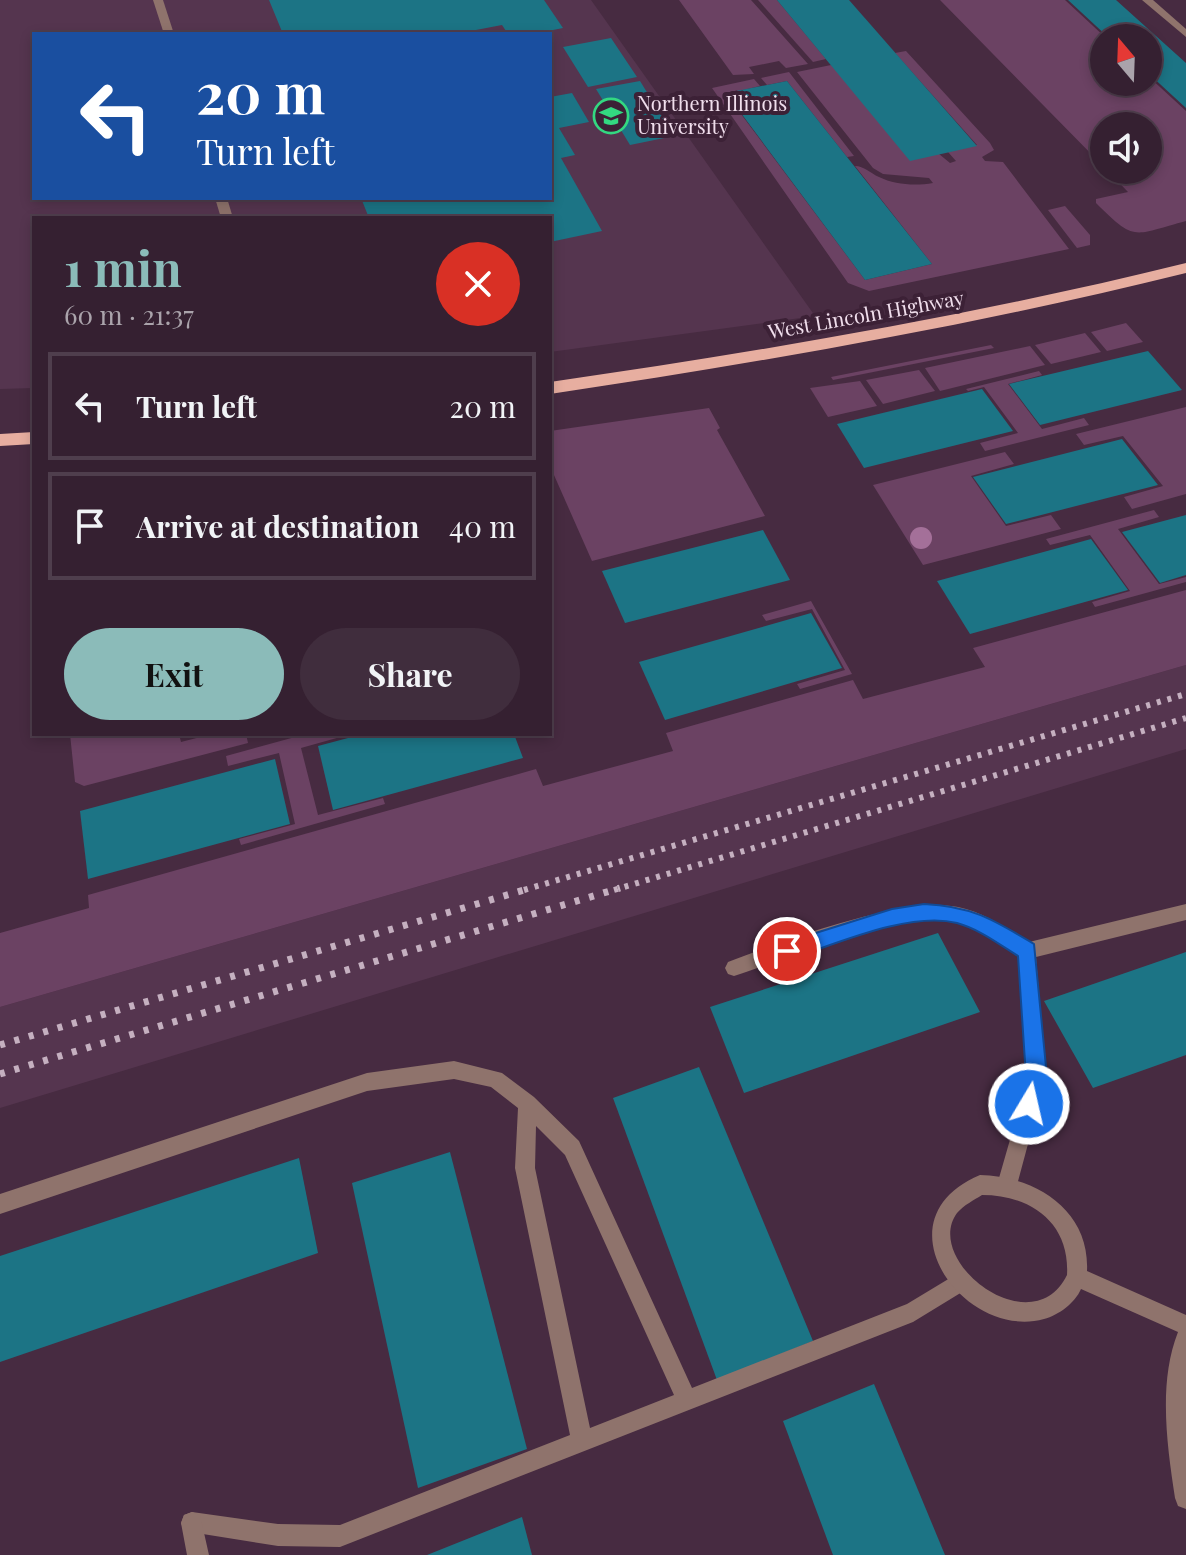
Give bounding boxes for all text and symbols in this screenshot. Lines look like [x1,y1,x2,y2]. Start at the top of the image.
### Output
north arrow [1090,24,1162,96]
map controls [1090,24,1162,184]
text: 20 m [196,54,325,129]
icon: left [64,64,168,168]
place label: Northern Illinois University [637,89,787,139]
school or university icon: Northern Illinois University [592,97,630,135]
button: sound [1090,112,1162,184]
text: Turn left [196,126,335,174]
text: 1 min [64,235,182,299]
button: close [436,242,520,326]
street label: West Lincoln Highway [765,283,966,344]
text: 60 m · 21:37 [64,297,194,332]
icon: left [68,384,112,428]
text: Turn left [136,386,257,426]
text: 20 m [450,386,516,426]
icon: arrive [68,504,112,548]
text: Arrive at destination [136,506,419,546]
text: 40 m [449,506,516,546]
button: Exit [64,628,284,720]
button: Share [300,628,520,720]
pin [753,917,821,985]
icon: arrive [765,929,809,973]
position arrow [987,1062,1071,1146]

